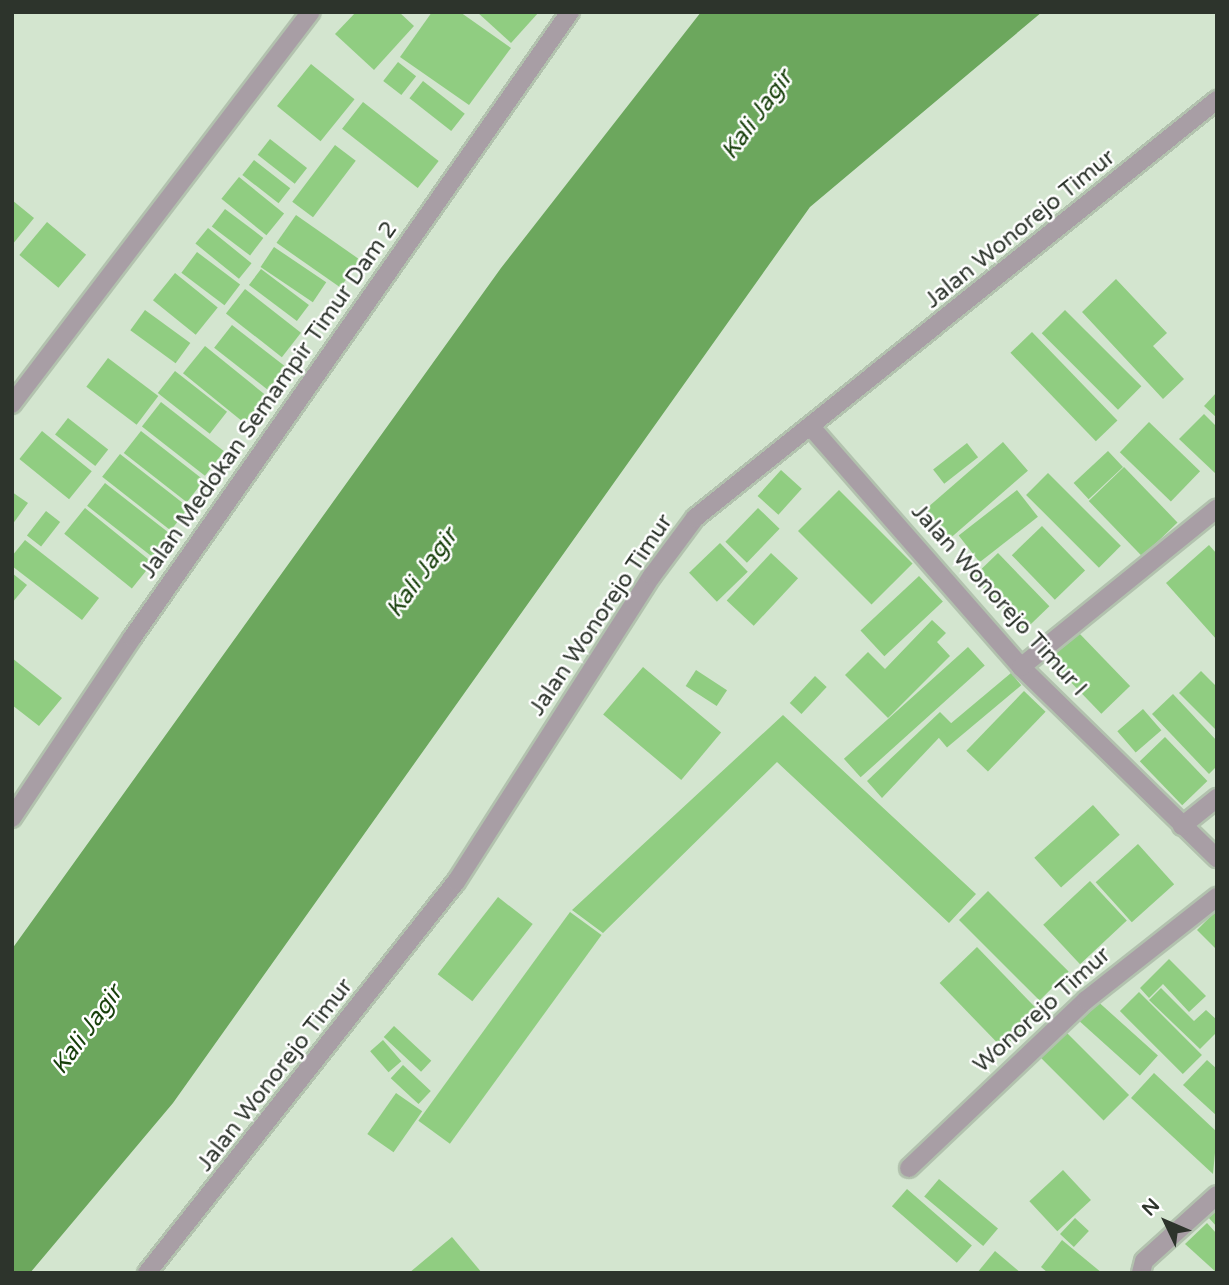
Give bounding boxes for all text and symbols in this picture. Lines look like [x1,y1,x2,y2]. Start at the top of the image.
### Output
water label: Kali Jagir [715,65,799,165]
street label: Jalan Wonorejo Timur [919,144,1121,314]
street label: Jalan Medokan Semampir Timur Dam 2 [135,216,403,584]
street label: Jalan Wonorejo Timur I [905,498,1093,702]
street label: Jalan Wonorejo Timur [523,509,679,721]
water label: Kali Jagir [380,523,464,623]
street label: Wonorejo Timur [968,941,1116,1079]
street label: Jalan Wonorejo Timur [191,973,359,1177]
water label: Kali Jagir [45,980,129,1080]
north arrow [1131,1187,1201,1257]
text: N [1138,1194,1164,1221]

